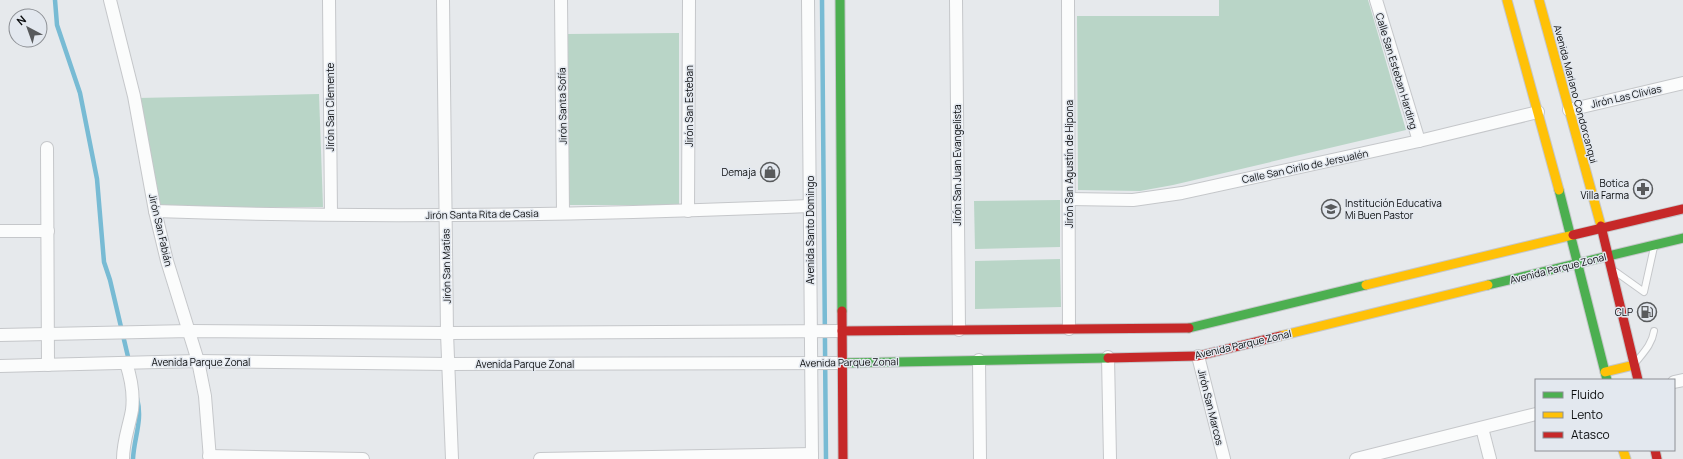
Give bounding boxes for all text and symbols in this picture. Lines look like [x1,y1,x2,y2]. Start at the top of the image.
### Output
north arrow [8,8,48,48]
street label: Calle San Esteban Harding [1373,11,1421,131]
text: N [13,12,29,28]
street label: Avenida Mariano Condorcanqui [1551,23,1601,165]
street label: Jirón San Clemente [323,62,337,151]
street label: Jirón San Esteban [682,65,696,147]
street label: Jirón Santa Sofía [554,67,570,145]
street label: Jirón Las Clivias [1589,81,1663,111]
street label: Jirón San Agustín de Hipona [1062,100,1076,228]
street label: Jirón San Juan Evangelista [950,104,964,226]
street label: Calle San Cirilo de Jersualén [1240,146,1370,186]
shop icon: Demaja [759,161,781,183]
place label: Demaja [721,165,756,179]
street label: Avenida Santo Domingo [803,175,817,284]
place label: Botica Villa Farma [1581,176,1629,202]
pharmacy icon: Botica Villa Farma [1632,178,1654,200]
street label: Jirón San Fabián [146,192,176,268]
place label: Institución Educativa Mi Buen Pastor [1345,196,1442,222]
school or university icon: Institución Educativa Mi Buen Pastor [1320,198,1342,220]
street label: Jirón Santa Rita de Casia [425,206,539,222]
street label: Jirón San Matías [438,228,454,304]
street label: Avenida Parque Zonal [1508,249,1608,287]
fuel station icon: GLP [1636,301,1658,323]
place label: GLP [1615,305,1633,319]
street label: Avenida Parque Zonal [1193,326,1293,362]
street label: Avenida Parque Zonal [799,354,899,370]
street label: Avenida Parque Zonal [152,355,250,369]
street label: Avenida Parque Zonal [476,357,574,371]
street label: Jirón San Marcos [1195,367,1227,447]
legend [1535,379,1675,451]
text: Fluido [1571,386,1604,403]
text: Lento [1571,406,1603,423]
text: Atasco [1571,426,1610,443]

